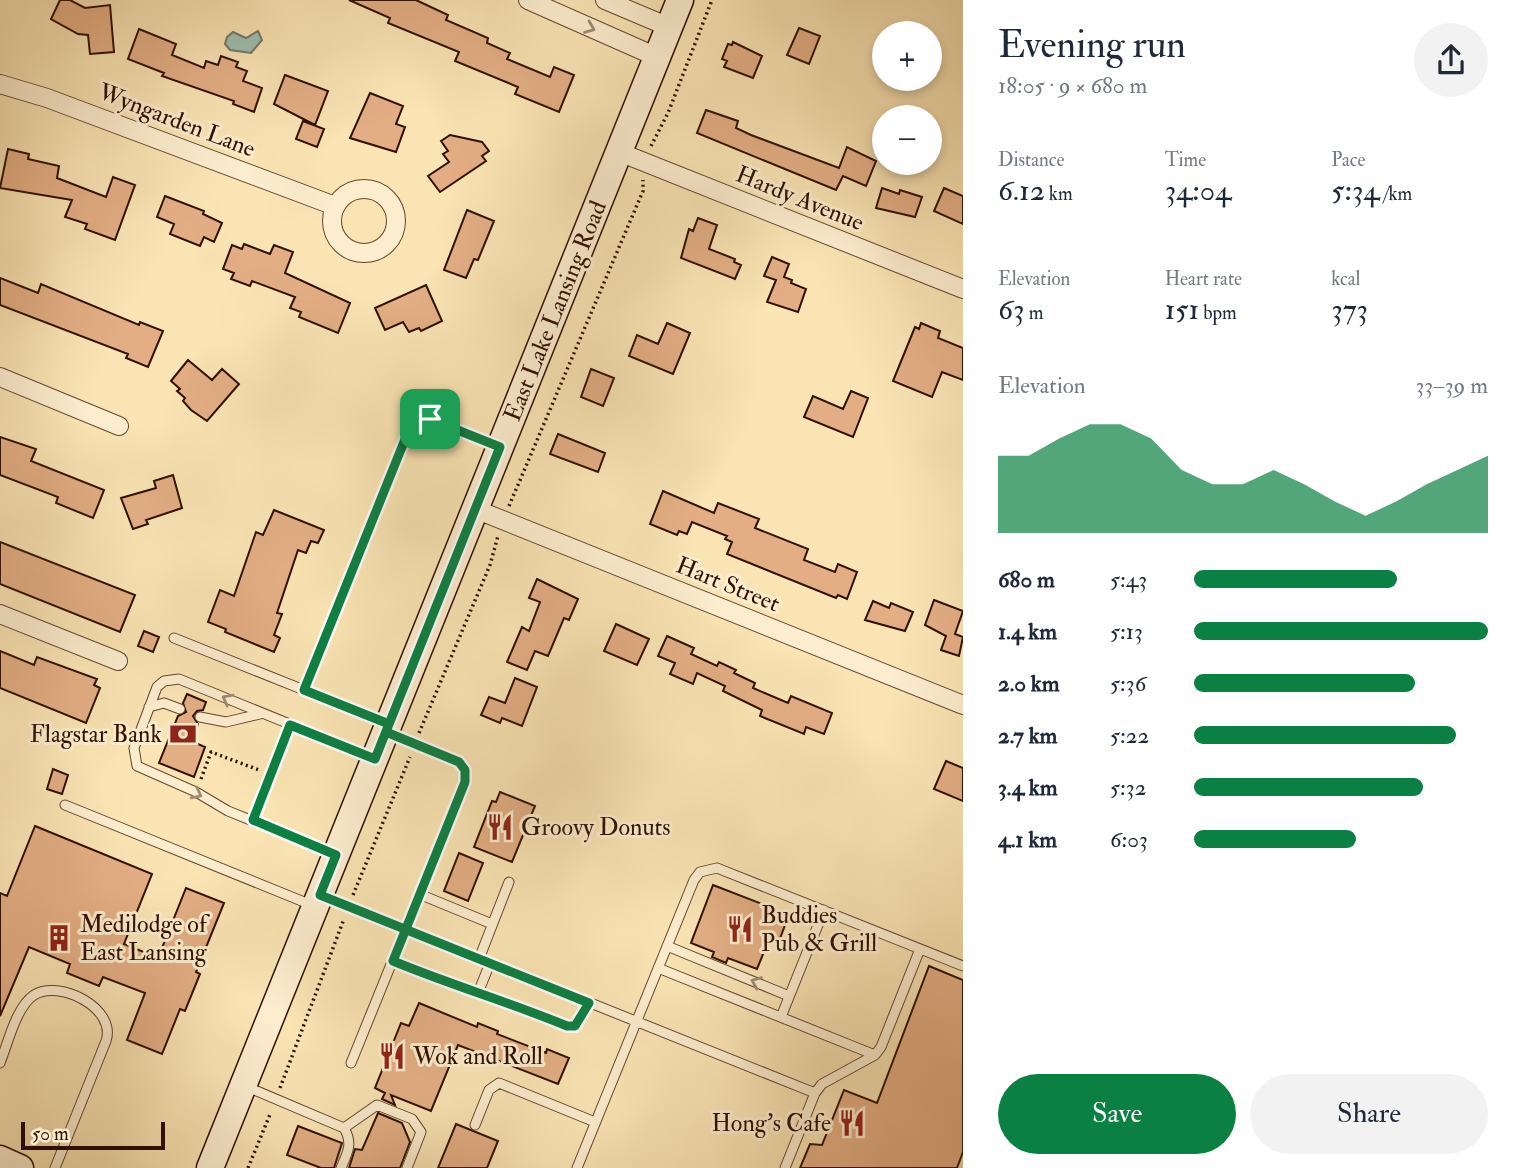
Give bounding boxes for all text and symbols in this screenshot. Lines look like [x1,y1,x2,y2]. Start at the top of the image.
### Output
one-way arrow [583,20,595,34]
map controls [872,21,942,175]
button: + [872,21,942,91]
text: Evening run [998,21,1186,69]
button: share [1414,23,1488,97]
text: 18:05 · 9 × 680 m [998,71,1147,100]
street label: Wyngarden Lane [93,76,260,165]
button: − [872,105,942,175]
text: Distance [998,148,1064,172]
text: Time [1165,148,1206,172]
text: Pace [1331,148,1365,172]
street label: Hardy Avenue [731,159,868,238]
text: 6.12 [998,172,1045,209]
text: 34:04 [1165,172,1231,209]
text: 5:34 [1331,172,1380,209]
text: km [1045,182,1073,206]
text: /km [1380,182,1412,206]
street label: East Lake Lansing Road [497,196,614,426]
text: Elevation [998,267,1070,291]
text: Heart rate [1165,267,1242,291]
text: kcal [1331,267,1360,291]
text: 63 [998,291,1025,328]
text: 151 [1165,291,1199,328]
text: 373 [1331,291,1368,328]
text: m [1025,301,1043,325]
text: bpm [1199,301,1237,325]
text: Elevation [998,371,1086,400]
text: 33–39 m [1415,371,1488,400]
pin [400,389,460,449]
icon: arrive [411,400,449,438]
street label: Hart Street [671,550,784,619]
text: 680 m [998,565,1055,594]
text: 5:43 [1110,565,1147,594]
text: 1.4 km [998,617,1057,646]
text: 5:13 [1110,617,1143,646]
text: 2.0 km [998,669,1060,698]
text: 5:36 [1110,669,1146,698]
one-way arrow [222,694,234,708]
place label: Flagstar Bank [30,719,162,750]
bank icon: Flagstar Bank [168,719,198,749]
text: 2.7 km [998,721,1057,750]
text: 5:22 [1110,721,1149,750]
text: 3.4 km [998,773,1058,802]
text: 5:32 [1110,773,1146,802]
one-way arrow [190,785,202,799]
restaurant icon: Groovy Donuts [485,812,515,842]
place label: Groovy Donuts [521,812,671,843]
text: 4.1 km [998,825,1057,854]
text: 6:03 [1110,825,1148,854]
place label: Buddies Pub & Grill [761,900,877,959]
place label: Medilodge of East Lansing [80,909,210,968]
restaurant icon: Buddies Pub & Grill [725,914,755,944]
building icon: Medilodge of East Lansing [44,923,74,953]
one-way arrow [751,977,763,991]
restaurant icon: Wok and Roll [377,1041,407,1071]
place label: Wok and Roll [412,1041,543,1072]
button: Save [998,1074,1236,1154]
button: Share [1250,1074,1488,1154]
place label: Hong's Cafe [712,1108,831,1139]
restaurant icon: Hong's Cafe [837,1108,867,1138]
scale bar [21,1119,164,1151]
text: 50 m [32,1122,69,1146]

